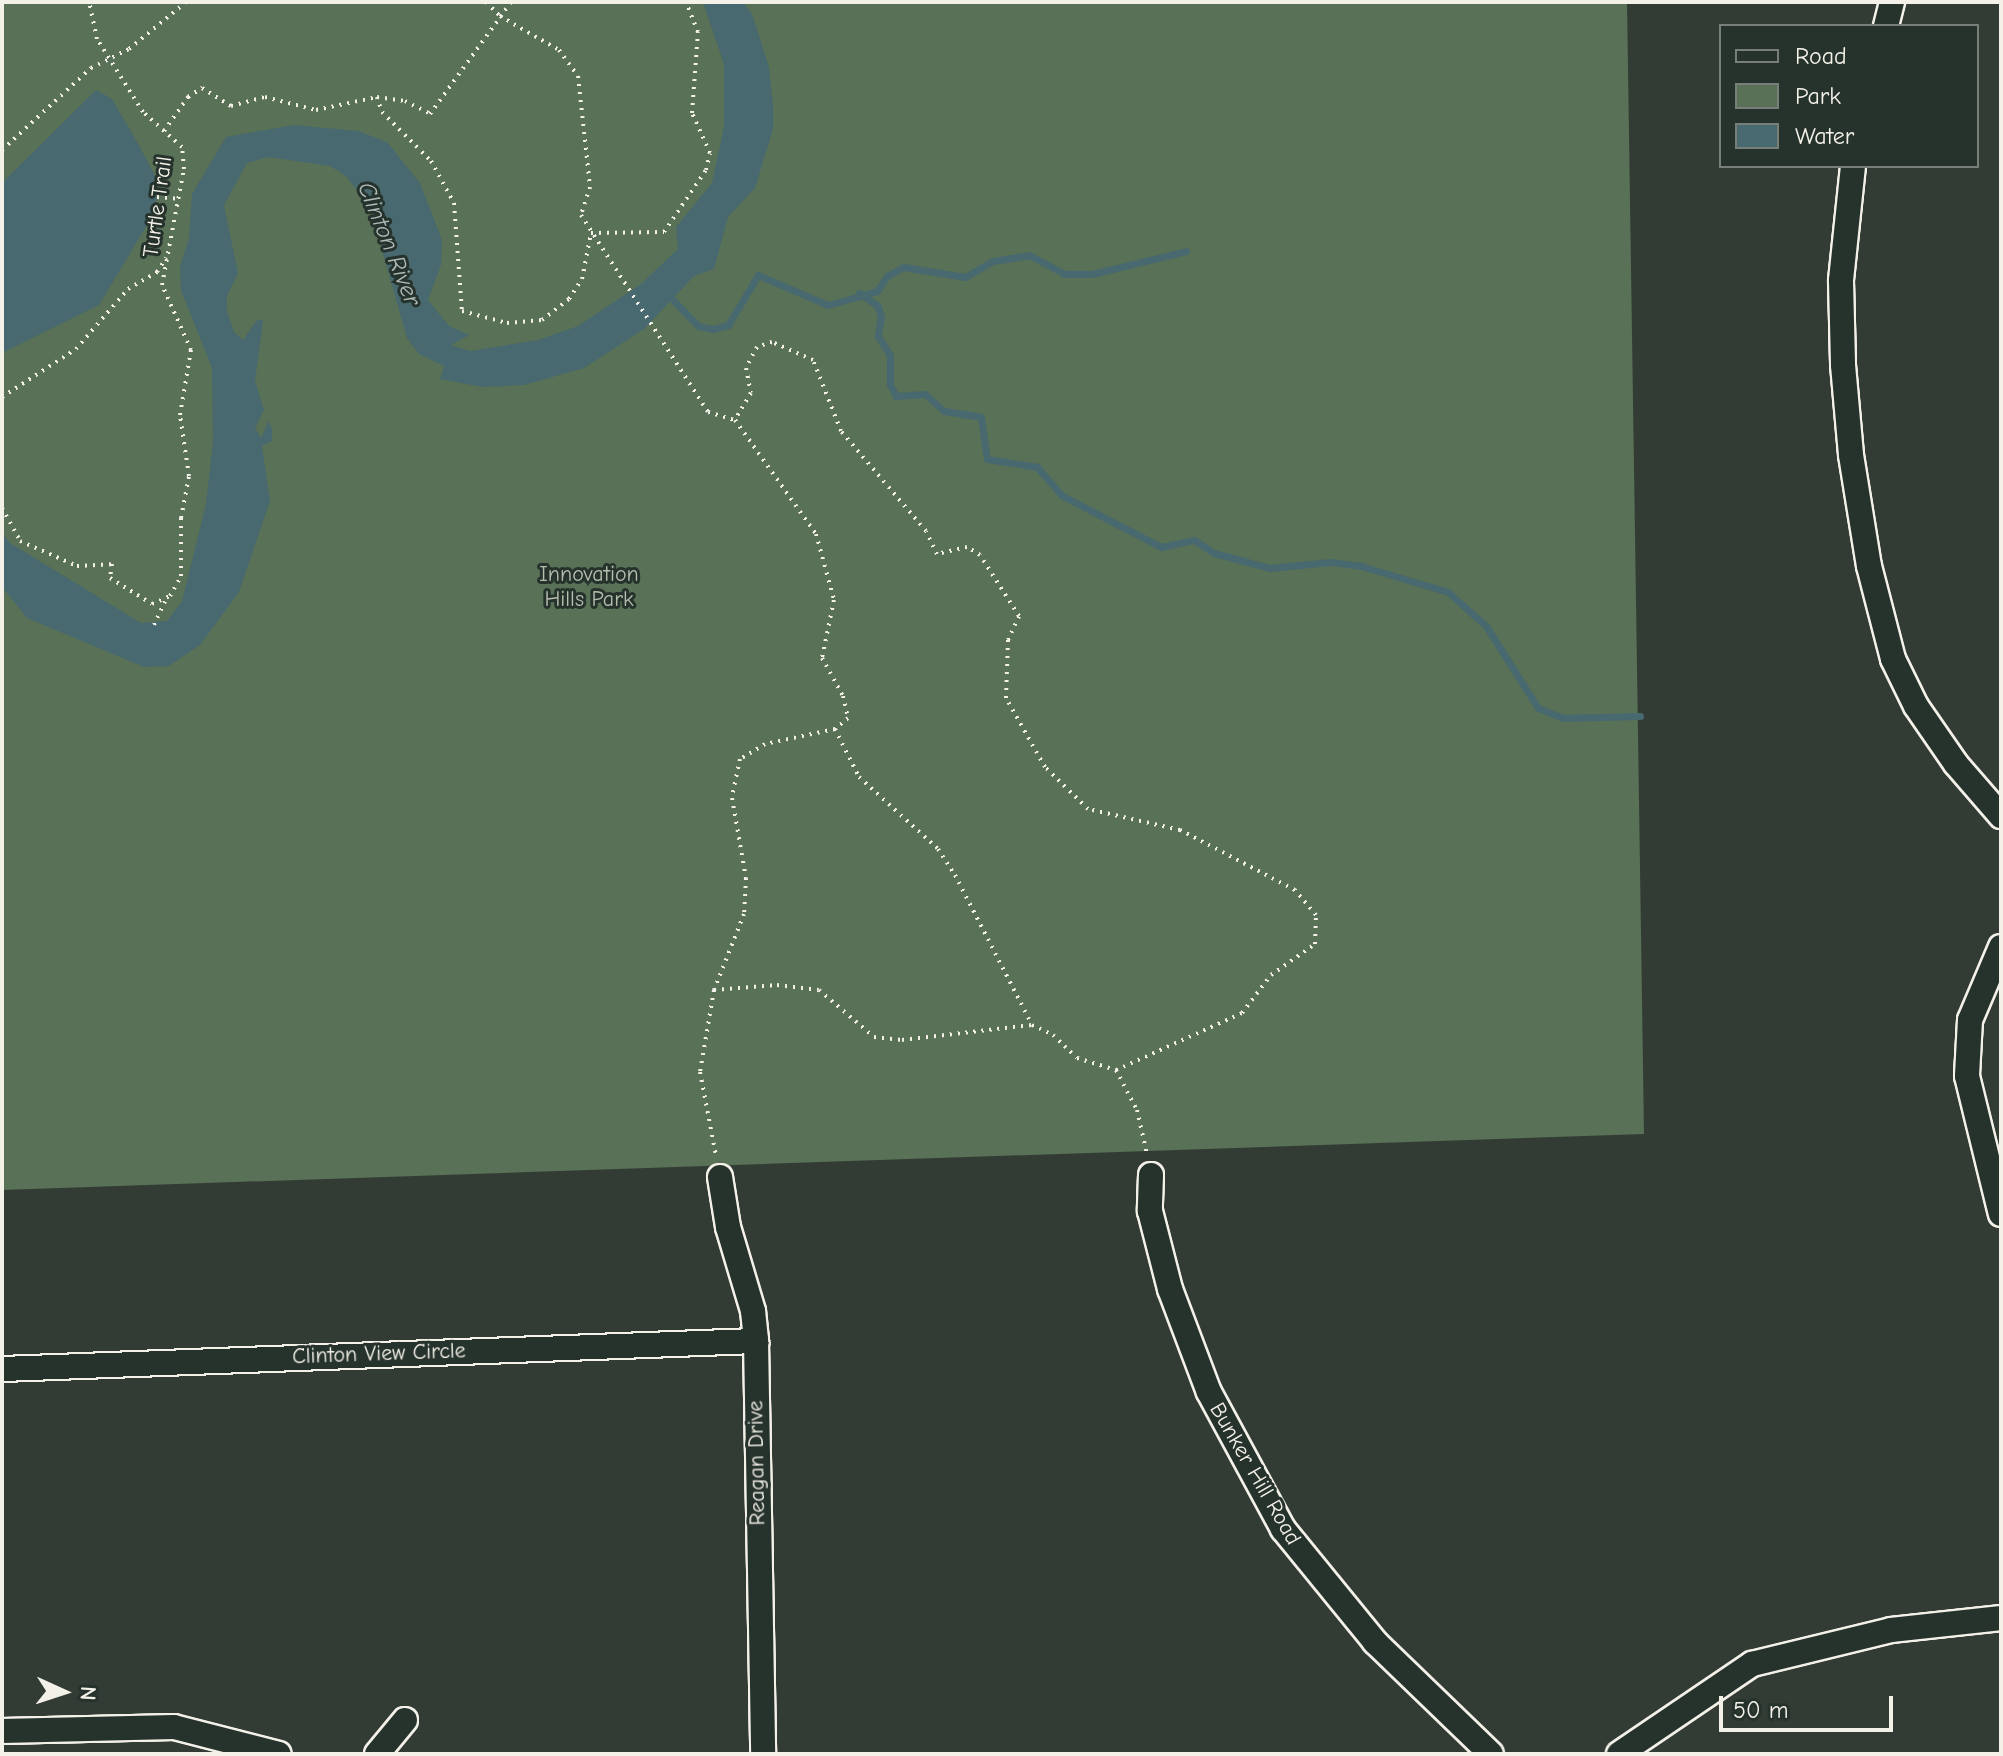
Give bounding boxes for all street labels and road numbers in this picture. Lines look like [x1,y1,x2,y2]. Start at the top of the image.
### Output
street label: Turtle Trail [138,155,178,259]
street label: Clinton View Circle [292,1338,466,1370]
street label: Bunker Hill Road [1204,1398,1306,1550]
street label: Reagan Drive [743,1400,771,1526]

